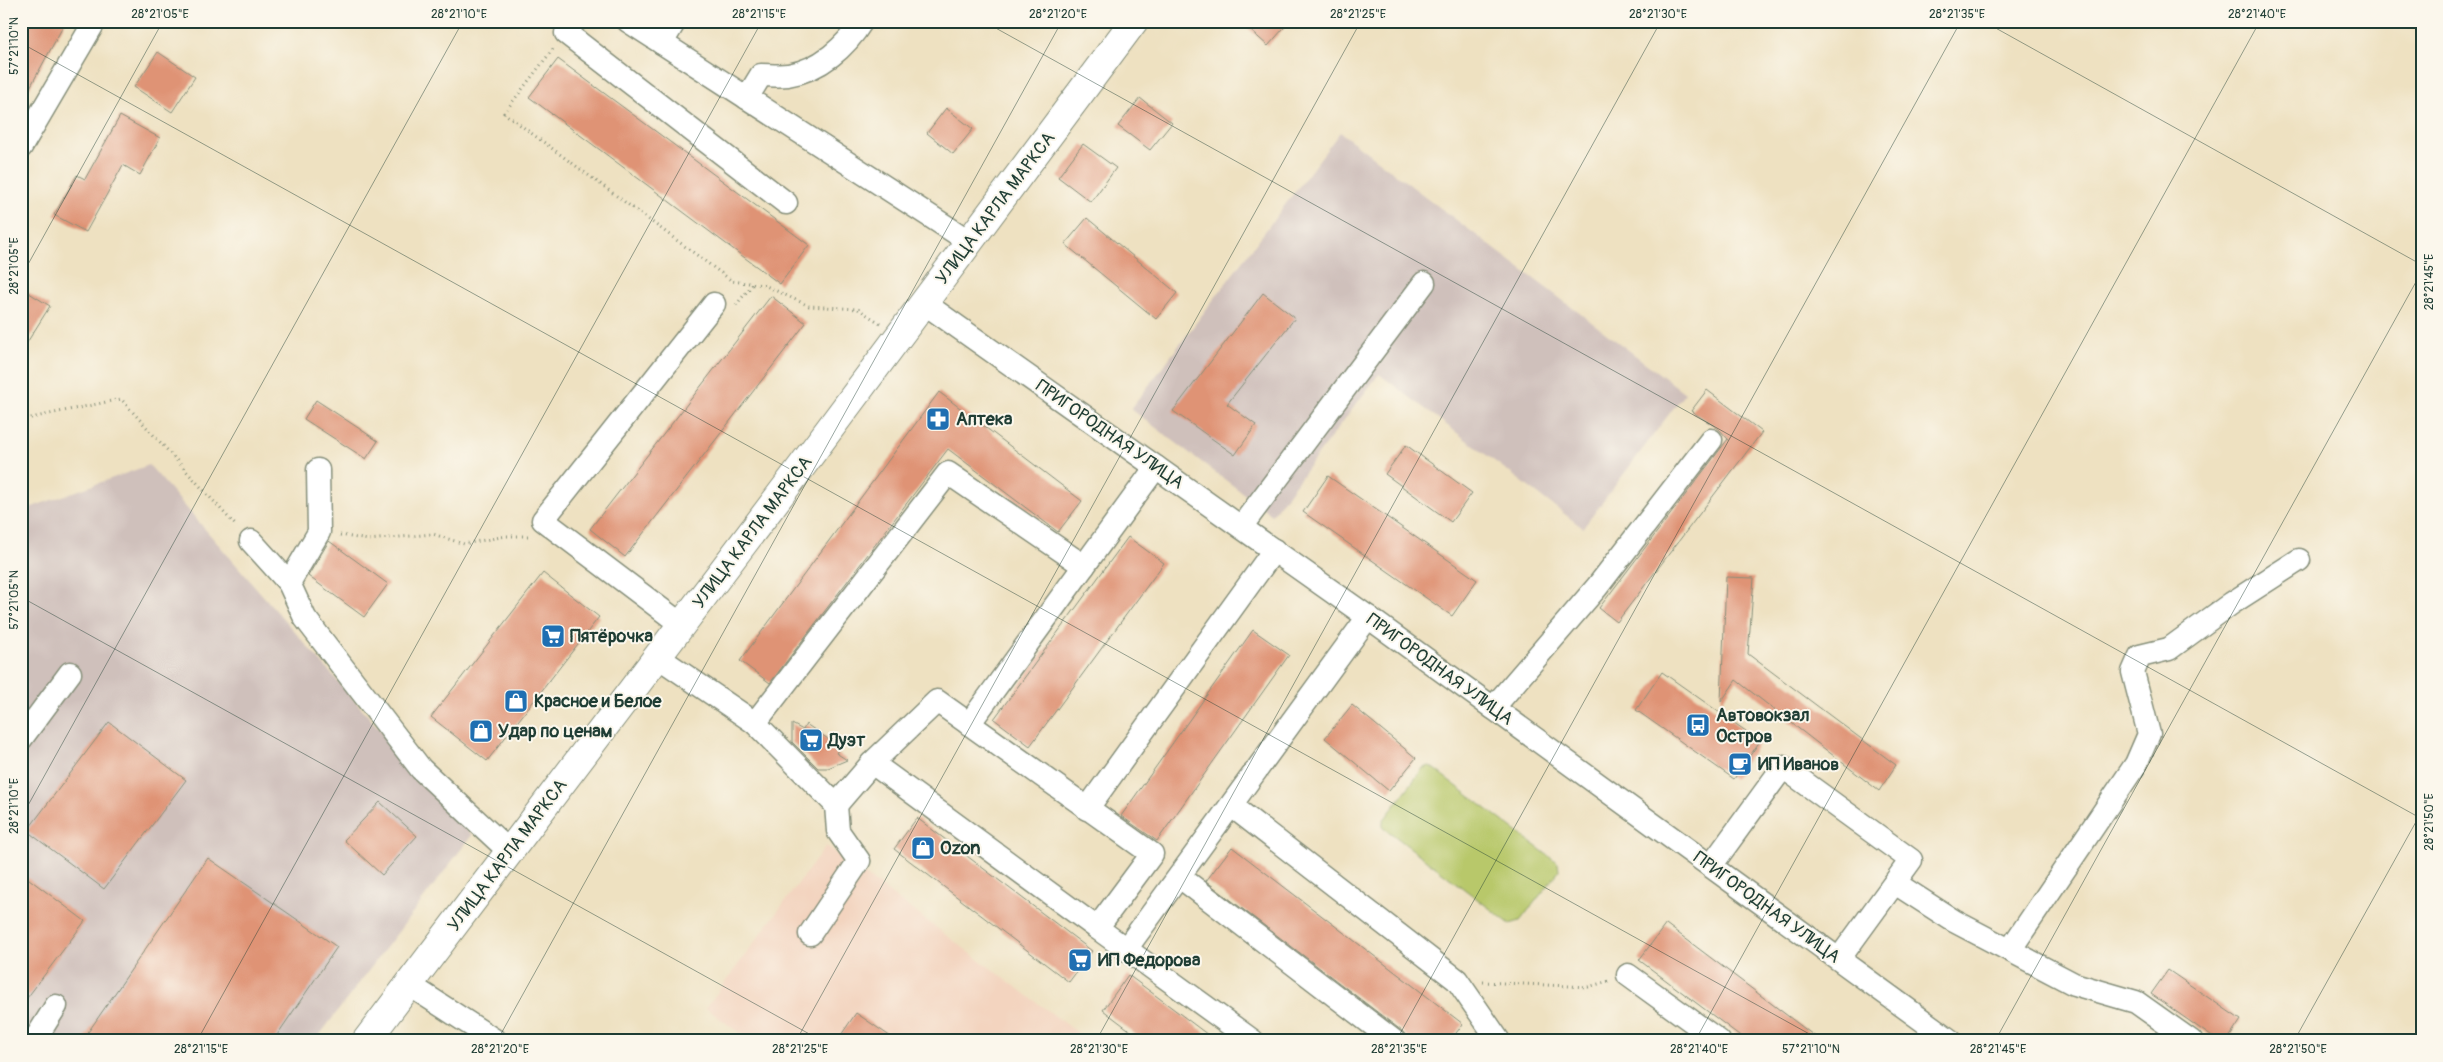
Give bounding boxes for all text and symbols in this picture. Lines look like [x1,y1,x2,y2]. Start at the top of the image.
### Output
text: 28°21'05"E [131,7,189,22]
text: 28°21'10"E [431,7,487,22]
text: 28°21'15"E [732,7,786,22]
text: 28°21'20"E [1029,7,1087,22]
text: 28°21'25"E [1330,7,1386,22]
text: 28°21'30"E [1629,7,1687,22]
text: 28°21'35"E [1929,7,1985,22]
text: 28°21'40"E [2228,7,2286,22]
text: 57°21'10"N [7,17,22,75]
street label: УЛИЦА КАРЛА МАРКСА [931,127,1060,289]
text: 28°21'05"E [7,237,22,295]
text: 28°21'45"E [2422,254,2437,310]
street label: ПРИГОРОДНАЯ УЛИЦА [1031,375,1189,494]
pharmacy icon: Аптека [925,406,951,432]
place label: Аптека [956,408,1013,431]
street label: УЛИЦА КАРЛА МАРКСА [688,451,817,613]
text: 57°21'05"N [7,570,22,630]
street label: ПРИГОРОДНАЯ УЛИЦА [1362,608,1518,731]
supermarket icon: Пятёрочка [540,623,566,649]
place label: Пятёрочка [570,625,654,648]
shop icon: Красное и Белое [503,688,529,714]
place label: Красное и Белое [534,690,663,713]
place label: Автовокзал Остров [1716,704,1810,748]
bus stop icon: Автовокзал Остров [1685,712,1711,738]
shop icon: Удар по ценам [468,718,494,744]
place label: Удар по ценам [498,720,613,743]
supermarket icon: Дуэт [798,727,824,753]
place label: Дуэт [827,729,866,752]
cafe icon: ИП Иванов [1727,751,1753,777]
place label: ИП Иванов [1758,753,1839,776]
street label: УЛИЦА КАРЛА МАРКСА [443,774,572,936]
text: 28°21'10"E [7,778,22,834]
text: 28°21'50"E [2422,793,2437,851]
shop icon: Ozon [910,835,936,861]
place label: Ozon [940,837,980,860]
street label: ПРИГОРОДНАЯ УЛИЦА [1689,846,1845,969]
supermarket icon: ИП Федорова [1067,947,1093,973]
place label: ИП Федорова [1098,949,1201,972]
text: 28°21'15"E [174,1042,228,1057]
text: 28°21'20"E [471,1042,529,1057]
text: 28°21'25"E [772,1042,828,1057]
text: 28°21'30"E [1070,1042,1128,1057]
text: 28°21'35"E [1371,1042,1427,1057]
text: 28°21'40"E [1670,1042,1728,1057]
text: 57°21'10"N [1782,1042,1840,1057]
text: 28°21'45"E [1970,1042,2026,1057]
text: 28°21'50"E [2269,1042,2327,1057]

